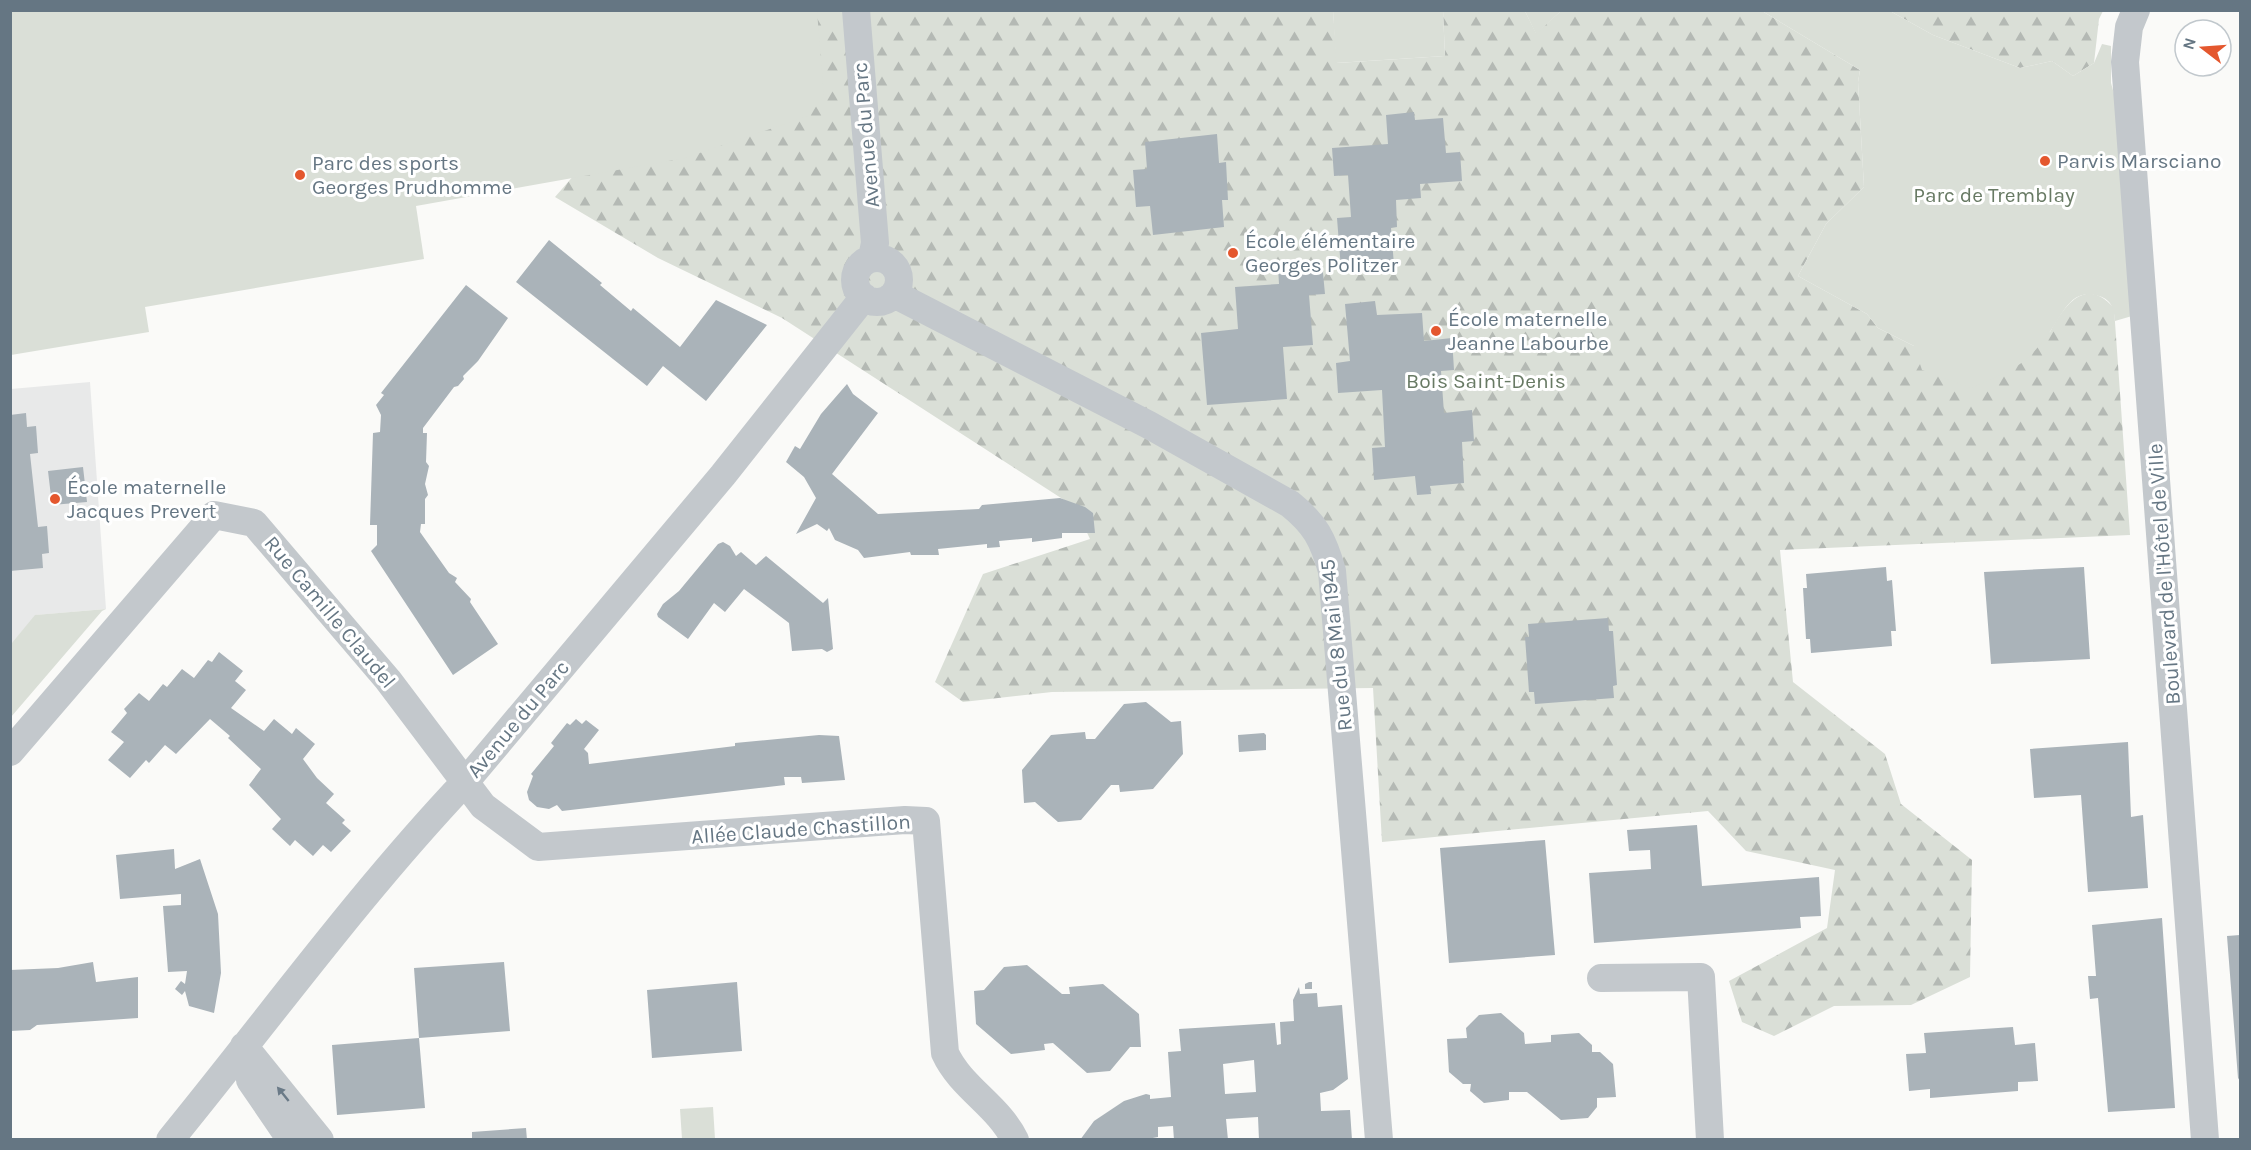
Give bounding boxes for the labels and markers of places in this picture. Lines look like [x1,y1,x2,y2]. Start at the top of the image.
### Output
place label: Parvis Marsciano [2057,149,2221,173]
place label: Parc des sports Georges Prudhomme [312,151,512,199]
marker: Parvis Marsciano [2038,154,2052,168]
marker: Parc des sports Georges Prudhomme [293,168,307,182]
place label: École élémentaire Georges Politzer [1245,229,1415,277]
marker: École élémentaire Georges Politzer [1226,246,1240,260]
place label: École maternelle Jeanne Labourbe [1448,307,1609,355]
marker: École maternelle Jeanne Labourbe [1429,324,1443,338]
place label: École maternelle Jacques Prevert [67,475,226,523]
marker: École maternelle Jacques Prevert [48,492,62,506]

